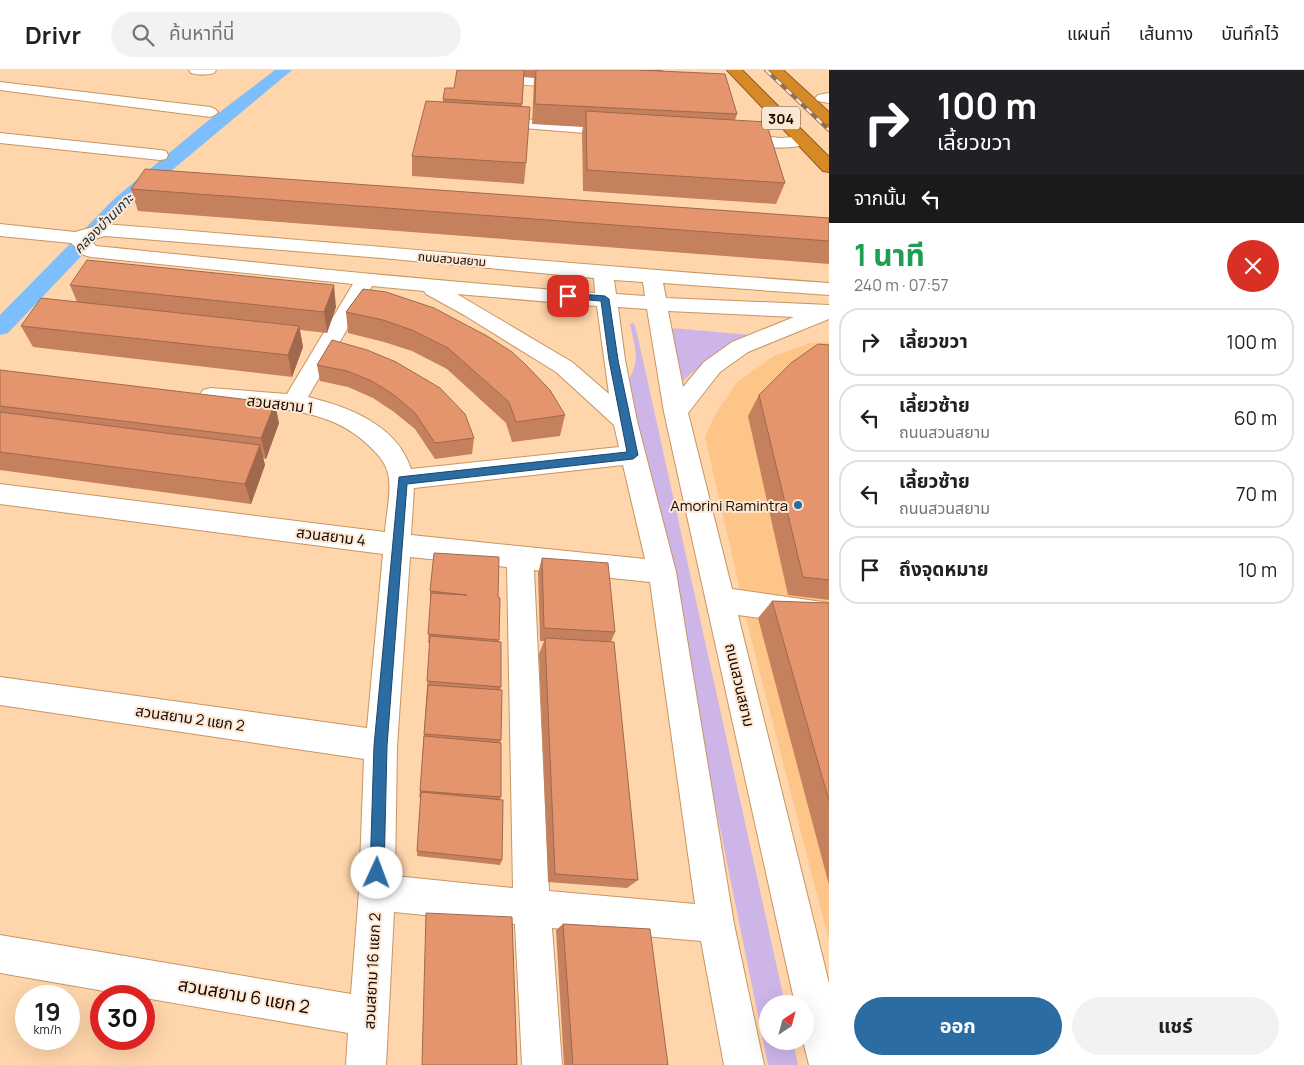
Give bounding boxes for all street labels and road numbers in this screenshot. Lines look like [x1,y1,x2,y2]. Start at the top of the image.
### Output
road number: 304 [762,106,800,129]
street label: ถนนสวนสยาม [417,248,487,270]
street label: สวนสยาม 1 [246,390,314,418]
street label: สวนสยาม 4 [295,521,367,551]
street label: ถนนสวนสยาม [720,641,760,729]
street label: สวนสยาม 2 แยก 2 [134,700,246,736]
street label: สวนสยาม 16 แยก 2 [358,912,386,1030]
street label: สวนสยาม 6 แยก 2 [176,972,312,1018]

